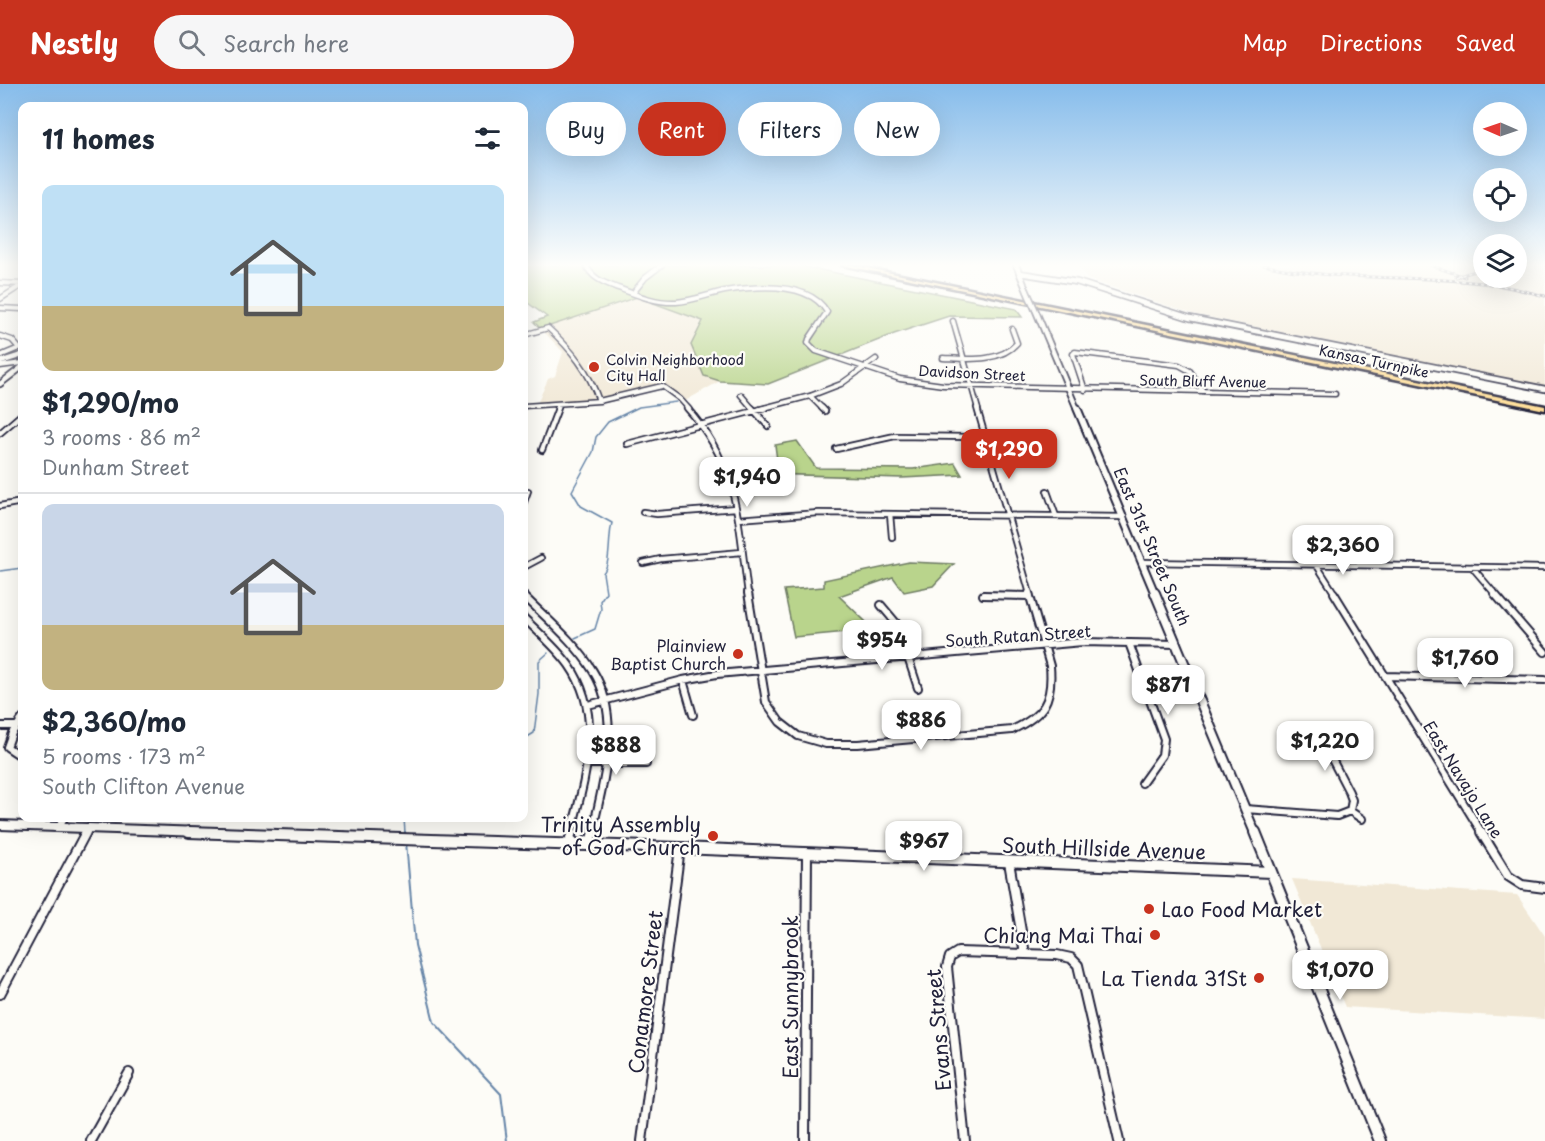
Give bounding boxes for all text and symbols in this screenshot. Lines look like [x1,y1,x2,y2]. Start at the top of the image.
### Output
search box [154,15,574,69]
text: Nestly [30,21,118,64]
icon: search [175,26,208,59]
text: Search here [223,26,349,59]
text: Map [1242,26,1287,58]
text: Directions [1320,26,1422,58]
text: Saved [1455,26,1515,58]
chip: Buy [546,102,626,156]
chip: Rent [638,102,726,156]
chip: Filters [738,102,842,156]
chip: New [854,102,940,156]
north arrow [1473,102,1527,156]
map controls [1473,102,1527,288]
text: 11 homes [42,119,155,158]
icon: filters [471,122,504,155]
button: locate [1473,168,1527,222]
icon: home [219,224,327,332]
button: layers [1473,234,1527,288]
street label: Kansas Turnpike [1317,339,1431,383]
place label: Colvin Neighborhood City Hall [606,349,744,386]
marker: Colvin Neighborhood City Hall [587,360,601,374]
street label: Davidson Street [918,360,1026,386]
street label: South Bluff Avenue [1139,369,1267,393]
text: $1,290/mo [42,383,179,422]
text: 3 rooms · 86 m² [42,422,201,452]
pin: $1,290 [960,429,1058,480]
text: $1,290 [975,433,1043,463]
text: Dunham Street [42,452,189,482]
pin: $1,940 [698,457,796,508]
text: $1,940 [713,461,781,491]
street label: East 31st Street South [1109,463,1197,629]
pin: $2,360 [1294,525,1392,576]
text: $2,360 [1306,529,1380,559]
icon: home [219,543,327,651]
street label: South Rutan Street [944,618,1092,652]
pin: $954 [846,620,918,671]
text: $954 [857,624,907,654]
place label: Plainview Baptist Church [610,633,727,675]
pin: $1,760 [1416,638,1514,689]
text: $1,760 [1431,642,1499,672]
marker: Plainview Baptist Church [731,647,745,661]
pin: $871 [1132,665,1204,716]
text: $871 [1146,669,1190,699]
pin: $886 [885,700,957,751]
text: $2,360/mo [42,702,186,741]
text: $886 [896,704,946,734]
street label: East Navajo Lane [1418,716,1510,842]
pin: $1,220 [1276,721,1374,772]
pin: $888 [580,725,652,776]
text: $1,220 [1291,725,1359,755]
text: $888 [591,729,641,759]
text: 5 rooms · 173 m² [42,741,206,771]
text: South Clifton Avenue [42,771,245,801]
place label: Trinity Assembly of God Church [541,809,701,862]
pin: $967 [888,821,960,872]
text: $967 [899,825,949,855]
marker: Trinity Assembly of God Church [706,829,720,843]
street label: South Hillside Avenue [1002,829,1206,867]
place label: Lao Food Market [1161,894,1322,924]
marker: Lao Food Market [1142,902,1156,916]
street label: Conamore Street [620,909,670,1075]
street label: East Sunnybrook [775,915,805,1079]
place label: Chiang Mai Thai [983,920,1143,950]
marker: Chiang Mai Thai [1148,928,1162,942]
pin: $1,070 [1291,950,1389,1001]
text: $1,070 [1306,954,1374,984]
place label: La Tienda 31St [1101,963,1247,993]
street label: Evans Street [918,968,958,1092]
marker: La Tienda 31St [1252,971,1266,985]

